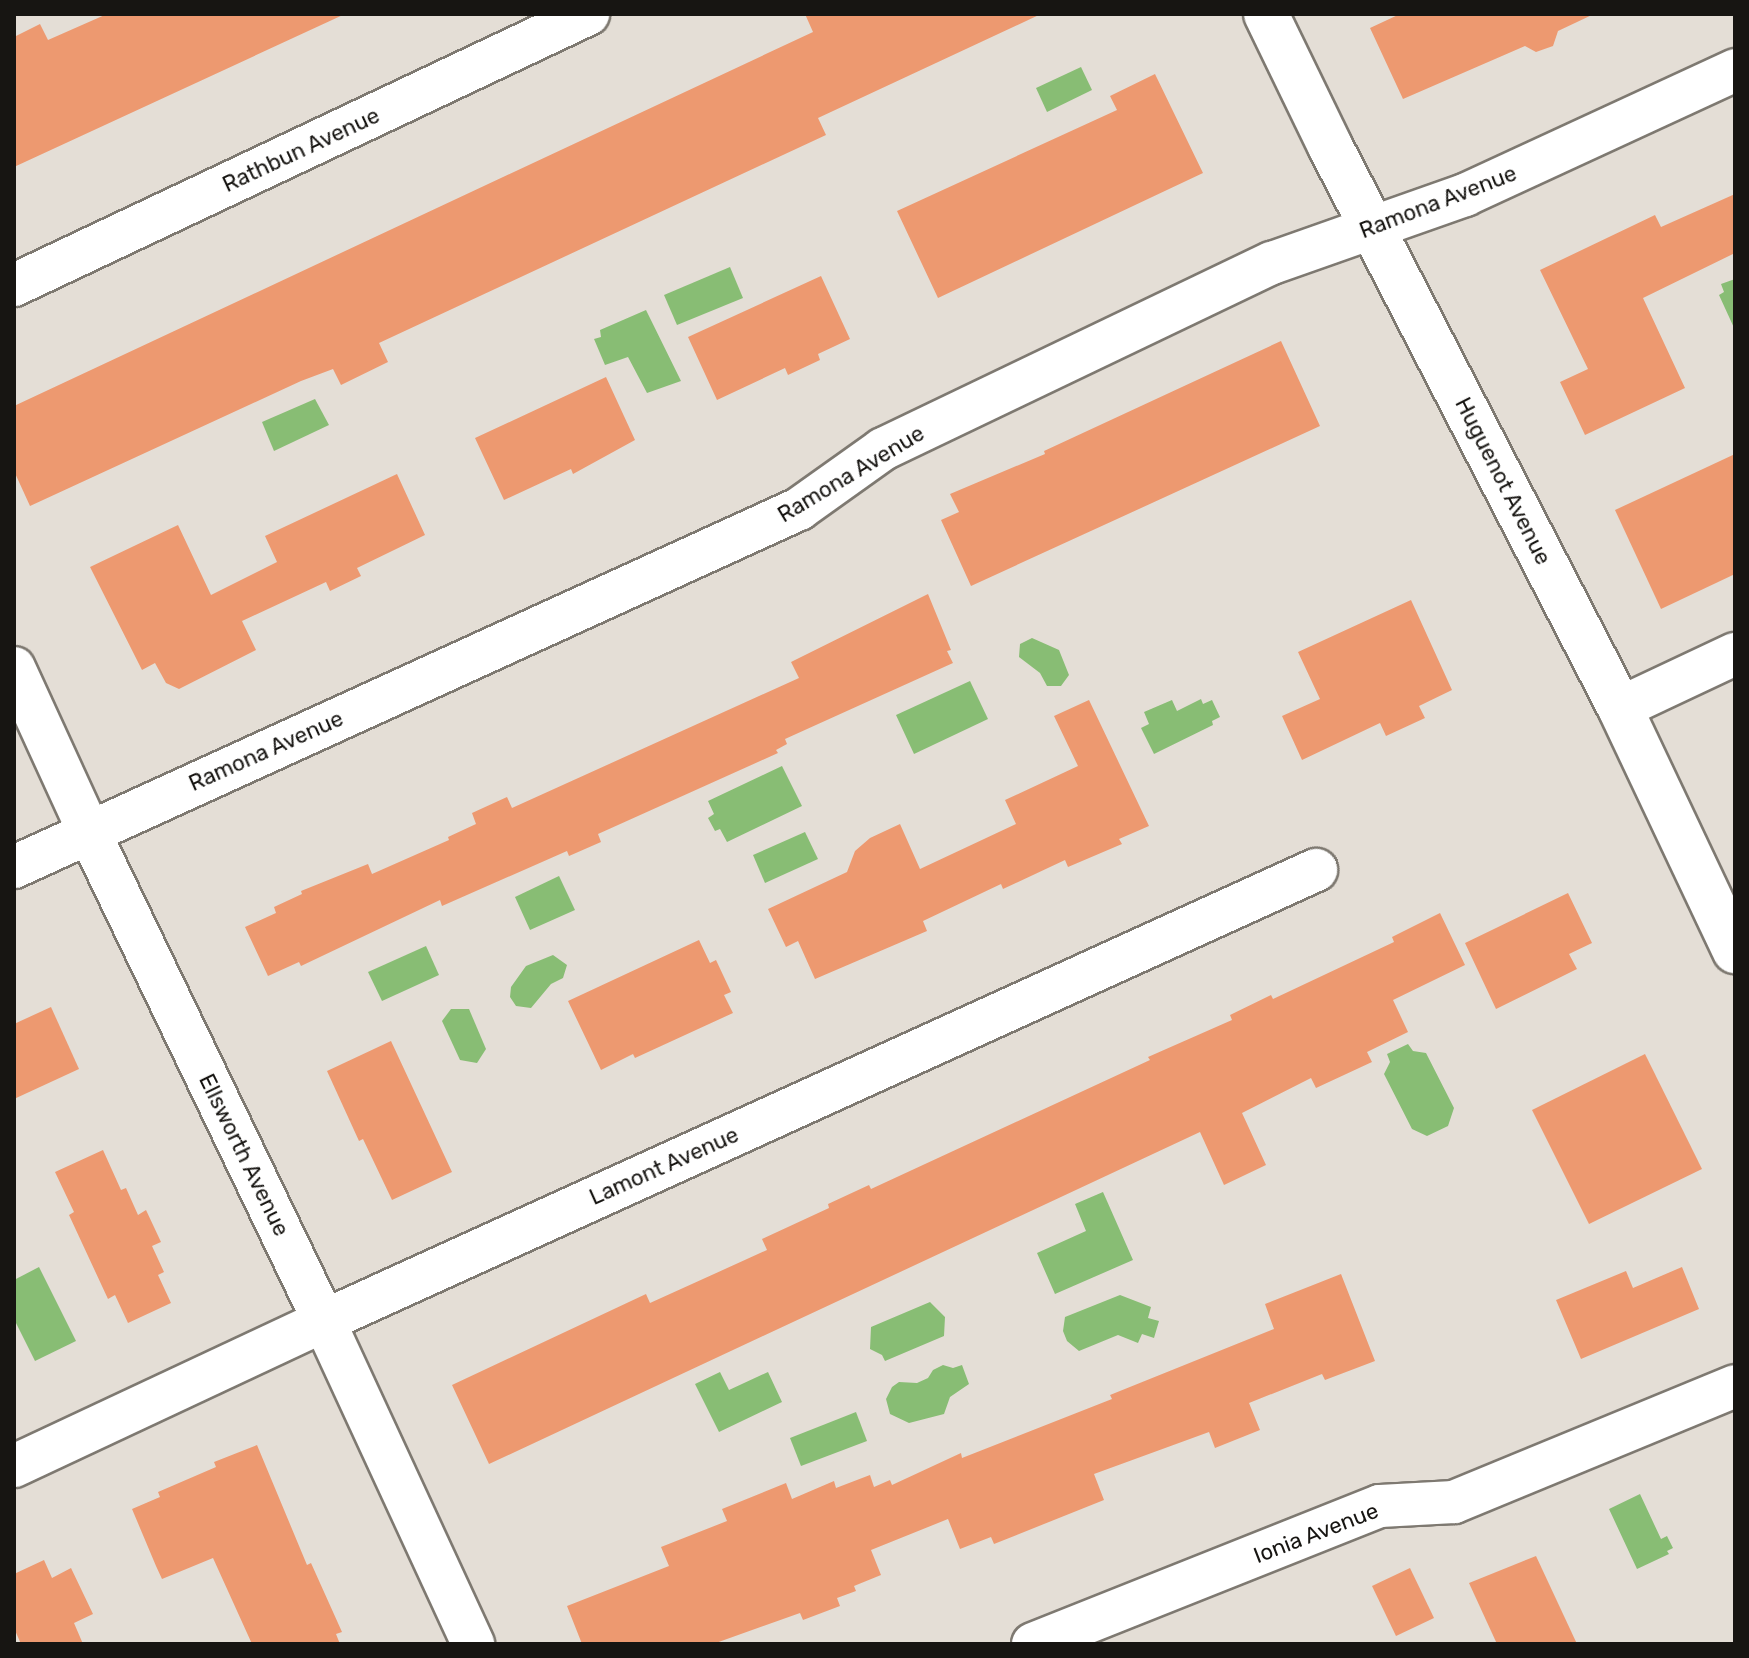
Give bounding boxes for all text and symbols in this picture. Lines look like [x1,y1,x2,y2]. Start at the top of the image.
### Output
street label: Rathbun Avenue [218,102,384,198]
street label: Ramona Avenue [1355,160,1521,244]
street label: Huguenot Avenue [1449,393,1557,569]
street label: Ramona Avenue [773,420,929,528]
street label: Ramona Avenue [185,705,347,797]
street label: Ellsworth Avenue [193,1069,295,1241]
street label: Lamont Avenue [585,1121,743,1211]
street label: Ionia Avenue [1250,1497,1382,1569]

